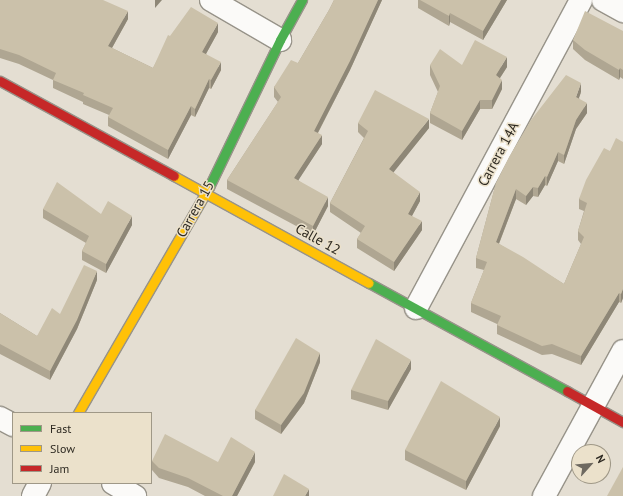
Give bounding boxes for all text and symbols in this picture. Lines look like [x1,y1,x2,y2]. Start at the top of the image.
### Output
street label: Carrera 14A [474,119,522,189]
street label: Carrera 15 [173,178,217,240]
street label: Calle 12 [293,220,343,258]
legend [12,412,152,484]
text: Fast [50,421,71,436]
text: Slow [50,441,75,456]
north arrow [571,444,611,484]
text: N [593,453,609,465]
text: Jam [50,461,69,476]

